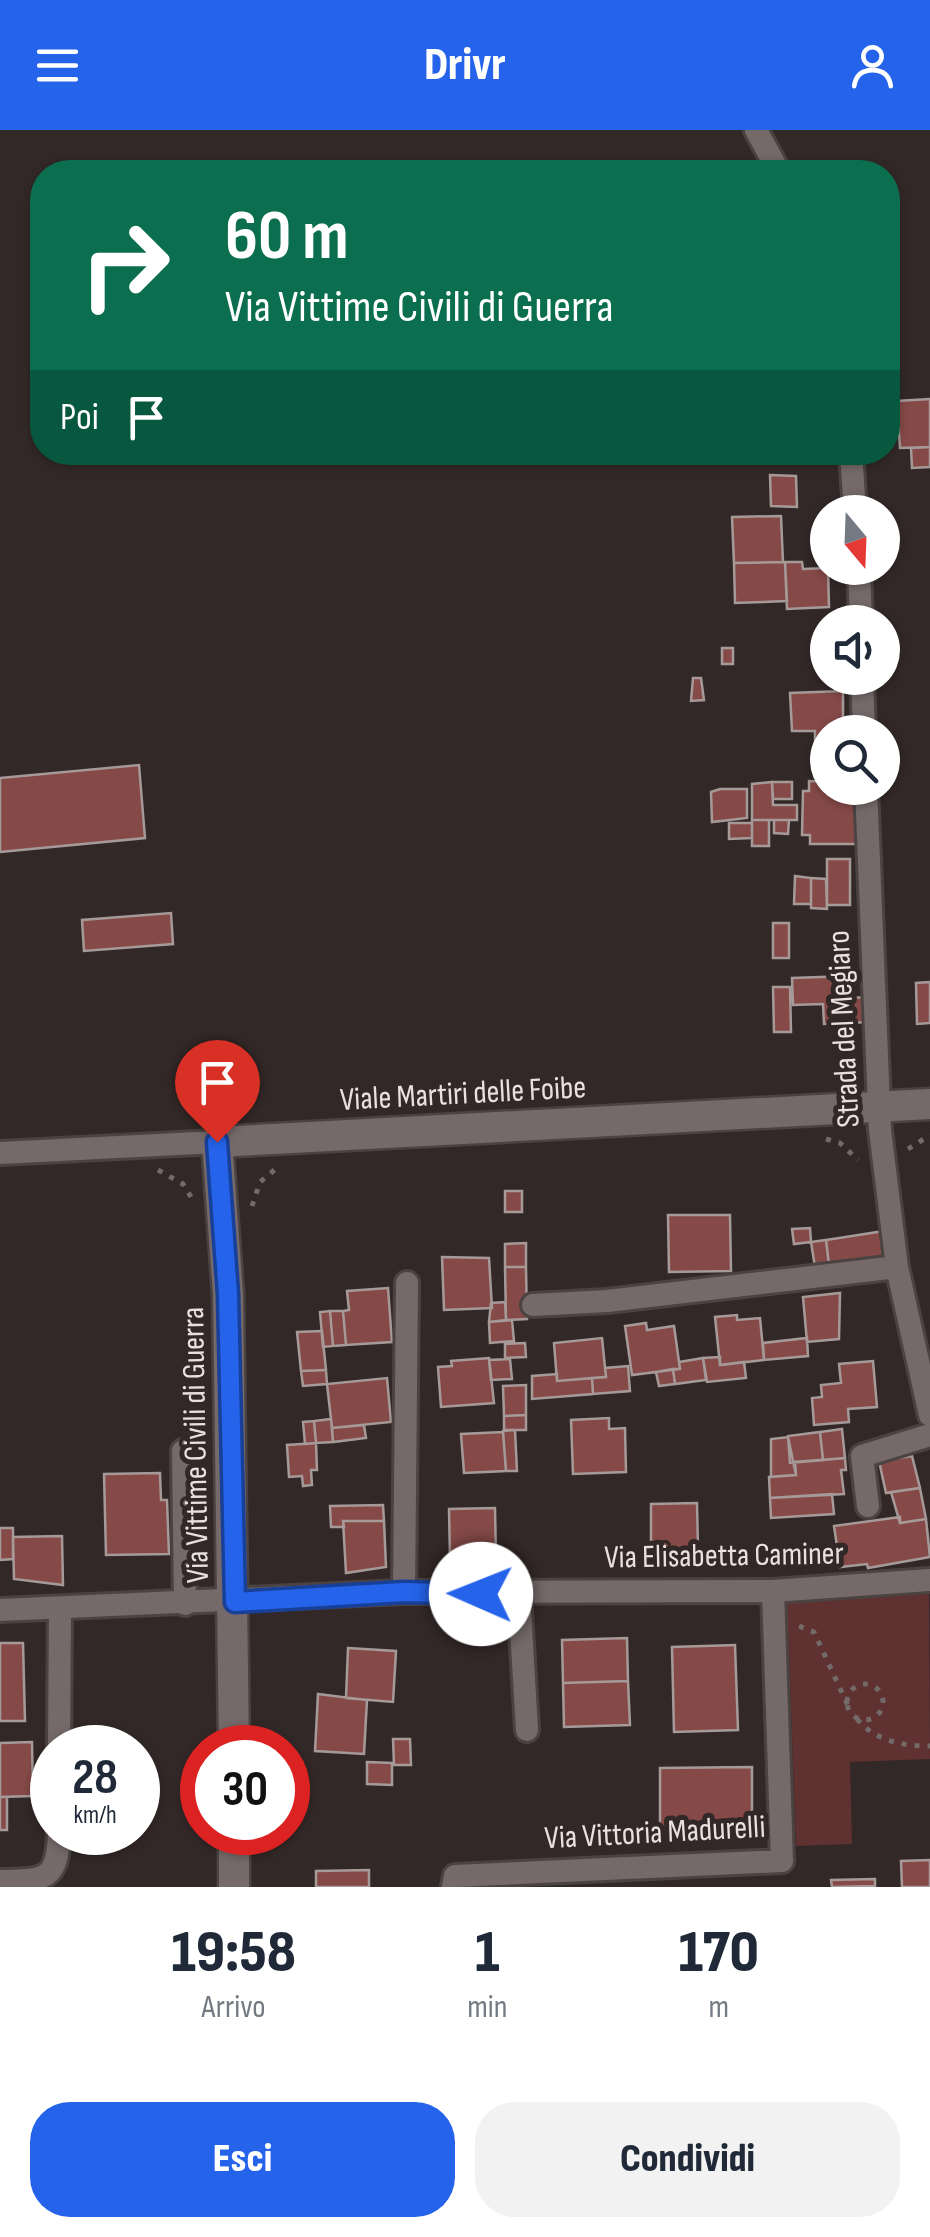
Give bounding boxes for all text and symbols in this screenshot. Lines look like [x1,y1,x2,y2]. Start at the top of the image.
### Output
icon: menu [30,38,85,93]
text: Drivr [424,38,506,93]
icon: person [845,38,900,93]
text: 60 m [225,195,349,279]
icon: right [60,200,190,330]
text: Via Vittime Civili di Guerra [225,280,614,335]
icon: arrive [119,390,174,445]
text: Poi [60,395,99,440]
north arrow [810,495,900,585]
map controls [810,495,900,805]
button: sound [810,605,900,695]
button: search [810,715,900,805]
street label: Strada del Megiaro [819,929,869,1129]
pin [175,1040,260,1143]
icon: arrive [190,1055,245,1110]
street label: Viale Martiri delle Foibe [339,1068,587,1120]
street label: Via Vittime Civili di Guerra [174,1307,218,1583]
street label: Via Elisabetta Caminer [604,1534,844,1578]
position arrow [429,1542,533,1646]
speed limit sign: 30 [180,1725,310,1855]
text: 28 [72,1748,118,1808]
text: km/h [73,1800,117,1831]
street label: Via Vittoria Madurelli [543,1808,767,1858]
text: 19:58 [171,1917,296,1989]
text: 1 [475,1917,500,1989]
text: 170 [679,1917,759,1989]
text: Arrivo [202,1988,266,2027]
text: min [467,1988,507,2027]
text: m [708,1988,729,2027]
button: Esci [30,2102,455,2217]
button: Condividi [475,2102,900,2217]

